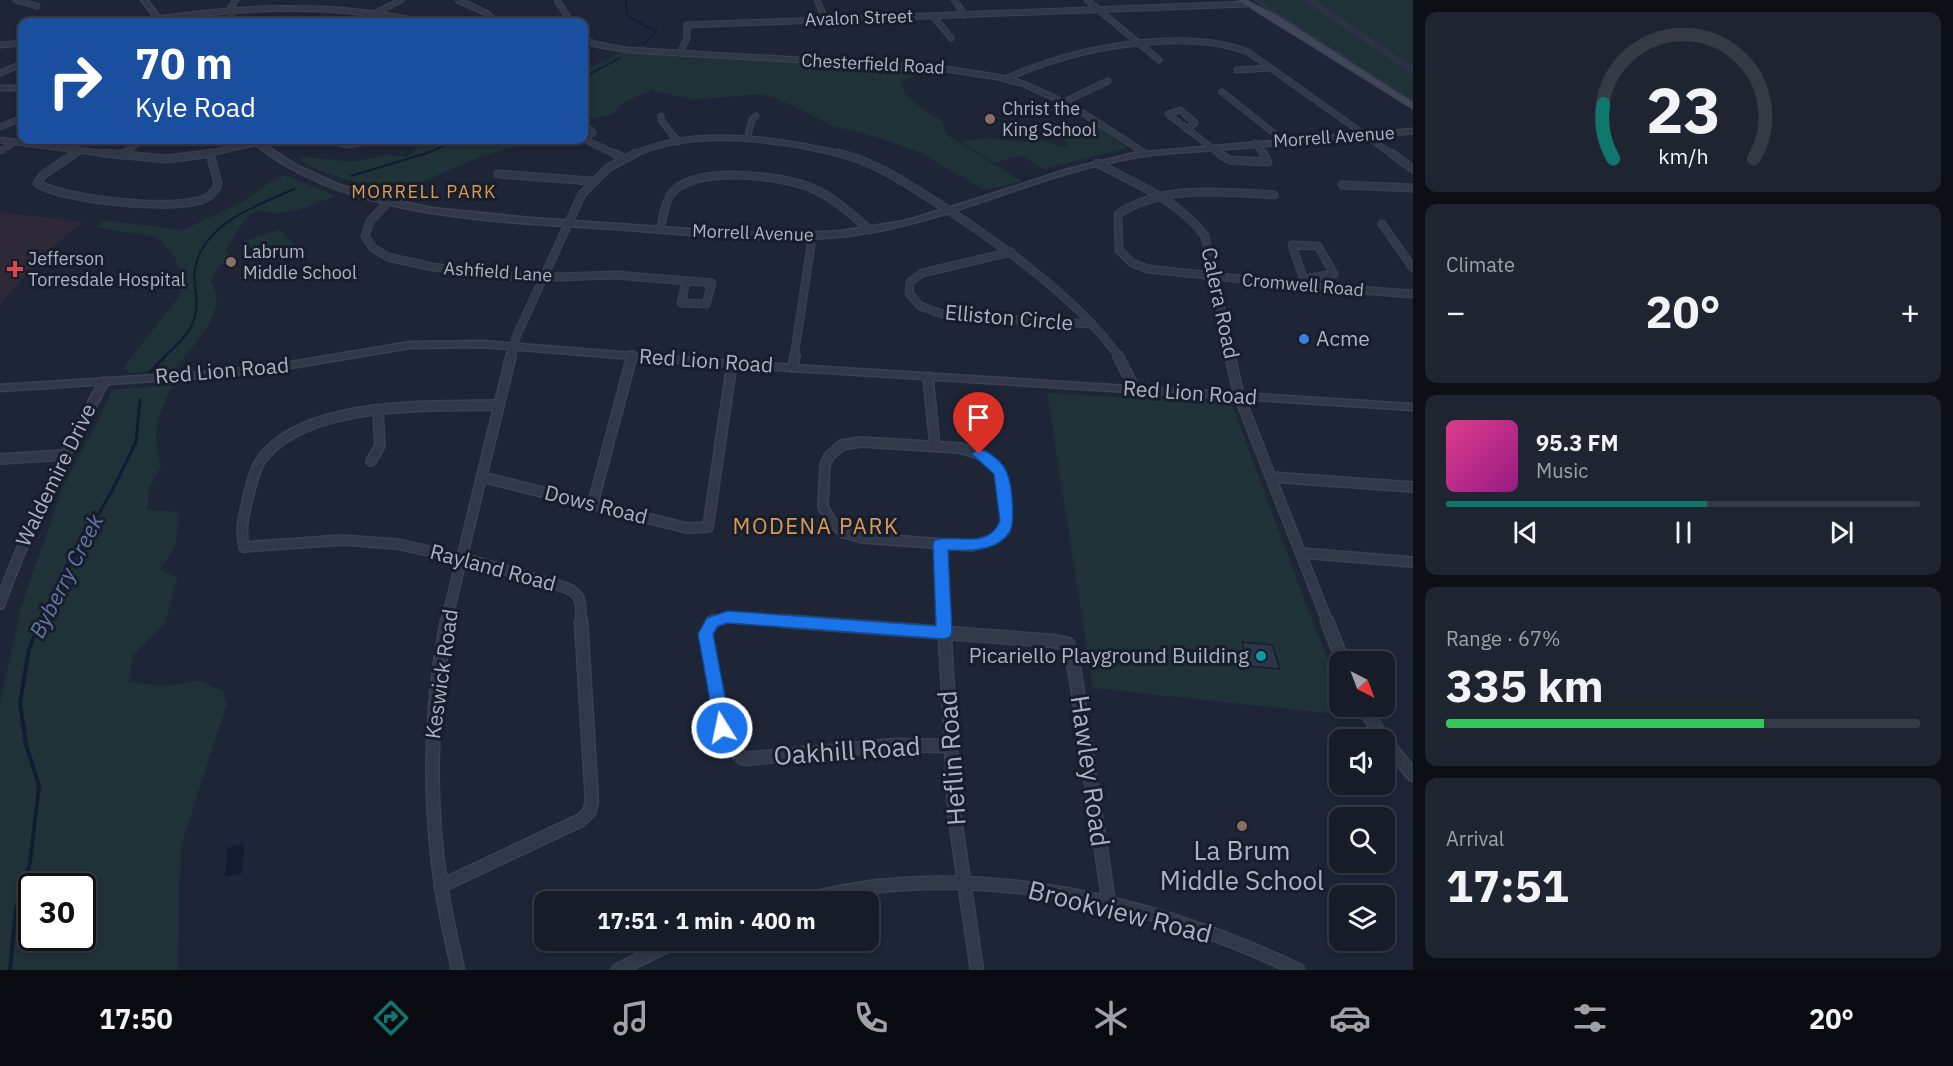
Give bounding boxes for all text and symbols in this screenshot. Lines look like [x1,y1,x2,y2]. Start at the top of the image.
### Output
street label: Avalon Street [804,4,914,31]
text: 70 m [135,36,233,91]
icon: right [36,42,114,120]
street label: Chesterfield Road [801,48,945,79]
text: 23 [1646,69,1720,150]
text: Kyle Road [135,89,256,124]
place label: Christ the King School [1002,97,1097,141]
marker: Christ the King School [983,112,997,126]
street label: Morrell Avenue [1272,121,1396,152]
text: km/h [1658,142,1708,170]
district label: MORRELL PARK [351,180,497,203]
street label: Morrell Avenue [692,219,814,246]
place label: Labrum Middle School [243,240,357,284]
street label: Calera Road [1195,244,1246,361]
place label: Jefferson Torresdale Hospital [28,247,185,291]
text: Climate [1446,251,1515,278]
marker: Labrum Middle School [224,255,238,269]
street label: Ashfield Lane [443,256,553,287]
marker: Jefferson Torresdale Hospital [6,260,24,278]
street label: Cromwell Road [1241,268,1365,301]
text: 20° [1645,282,1721,340]
text: − [1446,290,1466,333]
text: + [1900,290,1920,333]
street label: Elliston Circle [944,297,1074,337]
place label: Acme [1316,324,1370,352]
marker: Acme [1297,332,1311,346]
street label: Red Lion Road [638,341,774,379]
street label: Red Lion Road [154,350,290,390]
street label: Red Lion Road [1122,373,1258,411]
pin [953,392,1004,454]
street label: Waldemire Drive [8,399,102,551]
icon: arrive [962,401,995,434]
text: 95.3 FM [1536,428,1619,457]
text: Music [1536,457,1588,484]
street label: Dows Road [542,478,651,530]
water label: Byberry Creek [22,508,109,643]
district label: MODENA PARK [733,511,899,540]
icon: previous [1509,516,1542,549]
icon: pause [1667,516,1700,549]
icon: next [1825,516,1858,549]
street label: Rayland Road [427,537,559,597]
street label: Keswick Road [418,607,464,740]
text: Range · 67% [1446,625,1561,652]
place label: Picariello Playground Building [969,641,1249,669]
marker: Picariello Playground Building [1254,649,1268,663]
north arrow [1329,651,1395,717]
map controls [1329,651,1395,951]
text: 335 km [1446,656,1604,714]
street label: Heflin Road [929,689,973,827]
street label: Hawley Road [1064,693,1118,849]
position arrow [690,696,754,760]
street label: Oakhill Road [772,728,922,772]
button: sound [1329,729,1395,795]
button: search [1329,807,1395,873]
marker: La Brum Middle School [1235,819,1249,833]
text: Arrival [1446,825,1504,852]
place label: La Brum Middle School [1160,833,1324,897]
text: 17:51 [1446,856,1569,914]
street label: Brookview Road [1025,872,1216,950]
speed limit sign: 30 [18,873,96,951]
button: layers [1329,885,1395,951]
text: 17:51 · 1 min · 400 m [597,906,816,935]
icon: directions [370,997,412,1039]
icon: music [610,997,652,1039]
icon: phone [850,997,892,1039]
icon: climate [1090,997,1132,1039]
icon: car [1329,997,1371,1039]
icon: filters [1569,997,1611,1039]
text: 17:50 [99,1001,173,1036]
text: 20° [1809,1001,1854,1036]

